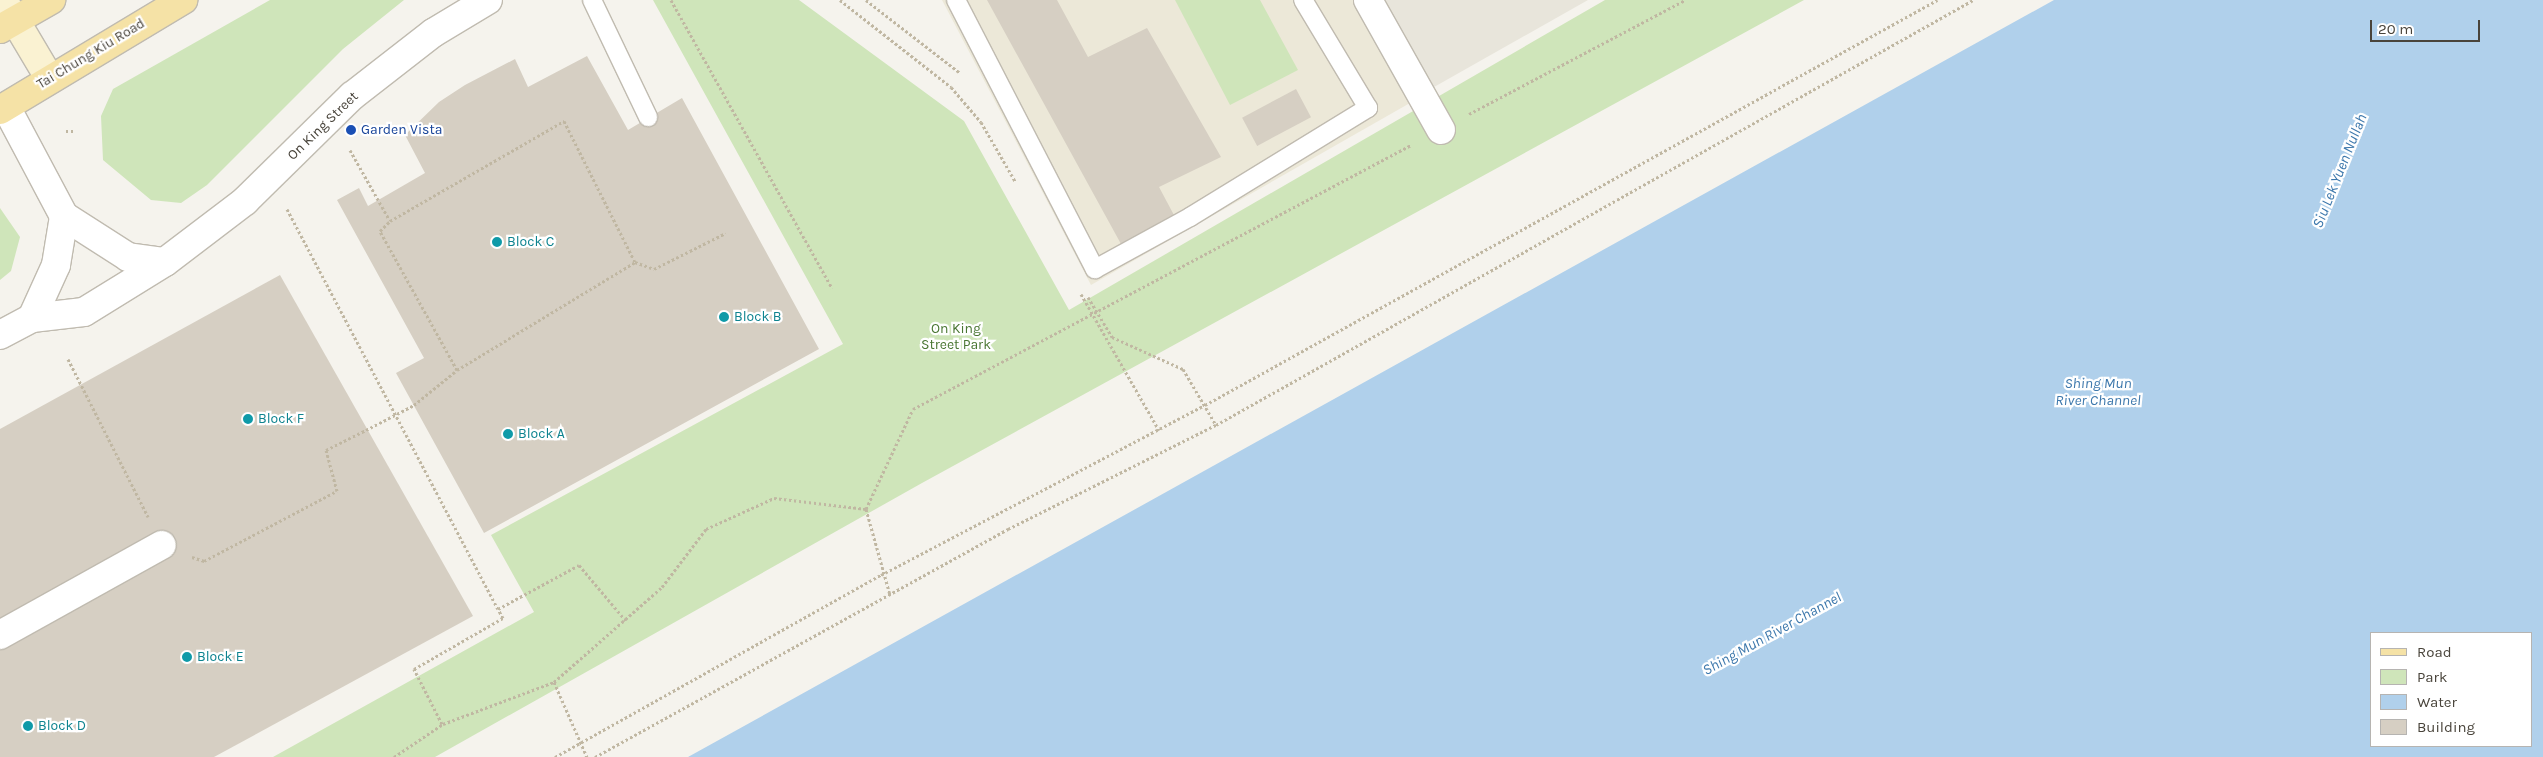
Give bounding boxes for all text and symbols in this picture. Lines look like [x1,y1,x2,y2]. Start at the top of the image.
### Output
scale bar [2373,10,2483,42]
street label: Tai Chung Kiu Road [34,15,148,93]
text: 20 m [2378,20,2413,38]
street label: On King Street [284,88,362,164]
water label: Siu Lek Yuen Nullah [2309,111,2371,231]
place label: Garden Vista [361,122,442,138]
marker: Garden Vista [345,124,357,136]
place label: Block C [507,234,554,250]
marker: Block C [491,236,503,248]
place label: Block B [734,309,781,325]
marker: Block B [718,311,730,323]
park label: On King Street Park [921,321,991,354]
water label: Shing Mun River Channel [2055,374,2141,409]
place label: Block F [258,411,304,427]
marker: Block F [242,413,254,425]
place label: Block A [518,426,565,442]
marker: Block A [502,428,514,440]
water label: Shing Mun River Channel [1700,588,1844,680]
legend [2370,632,2533,747]
text: Road [2417,643,2452,661]
place label: Block E [197,649,244,665]
marker: Block E [181,651,193,663]
text: Park [2417,668,2447,686]
text: Water [2417,693,2457,711]
place label: Block D [38,718,86,734]
text: Building [2417,718,2475,736]
marker: Block D [22,720,34,732]

